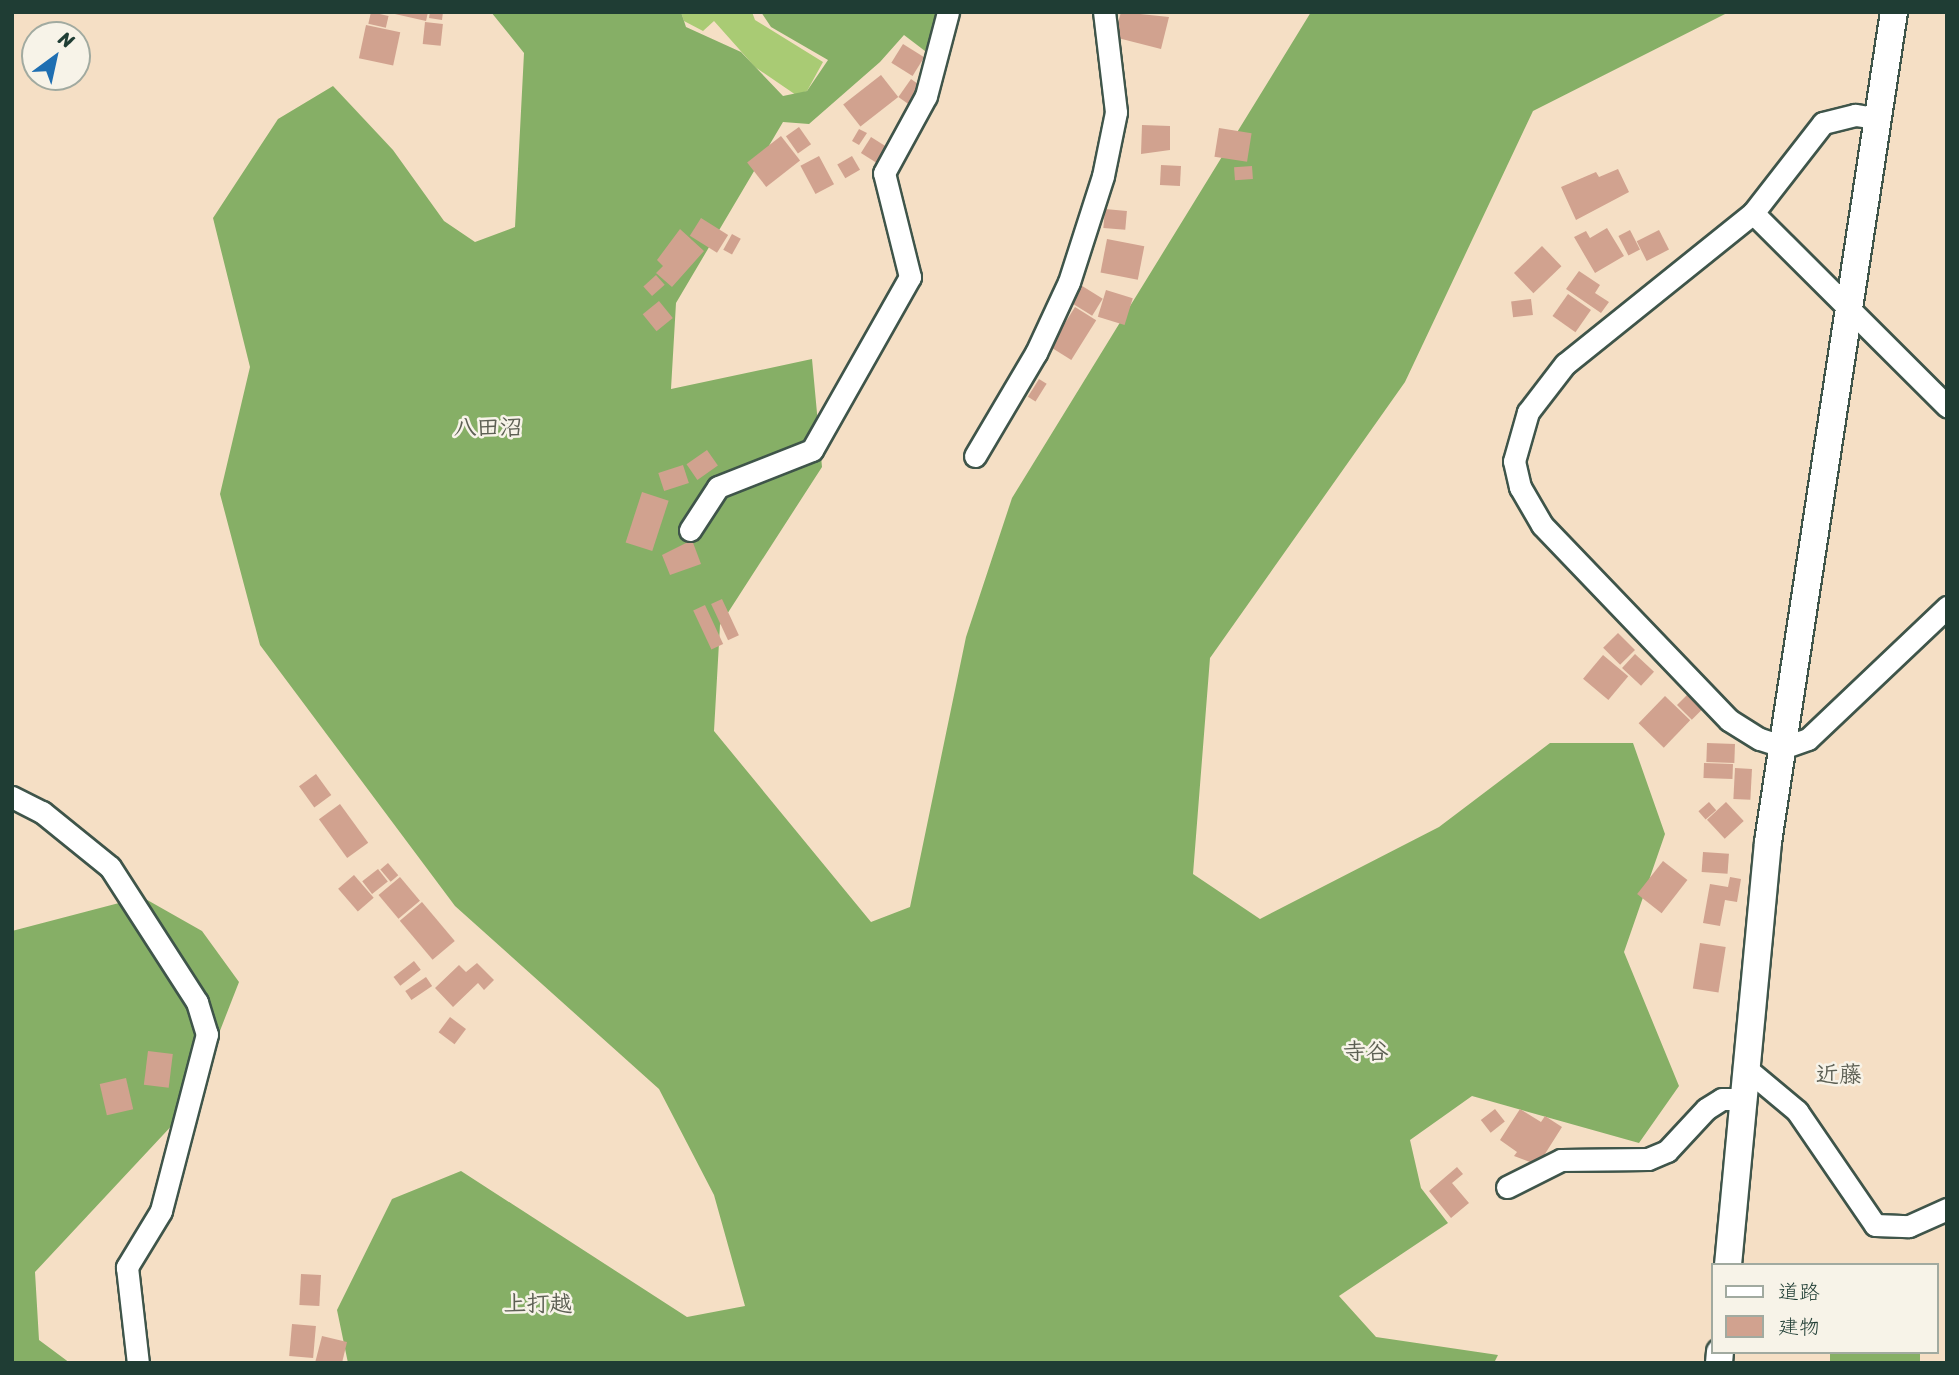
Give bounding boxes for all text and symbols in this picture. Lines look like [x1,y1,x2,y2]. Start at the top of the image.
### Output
north arrow [21,21,91,91]
text: N [52,22,81,57]
district label: 八田沼 [454,414,522,442]
district label: 寺谷 [1343,1038,1389,1066]
district label: 近藤 [1816,1061,1862,1089]
legend [1710,1263,1938,1354]
text: 道路 [1778,1273,1820,1311]
district label: 上打越 [504,1290,572,1318]
text: 建物 [1778,1308,1820,1346]

